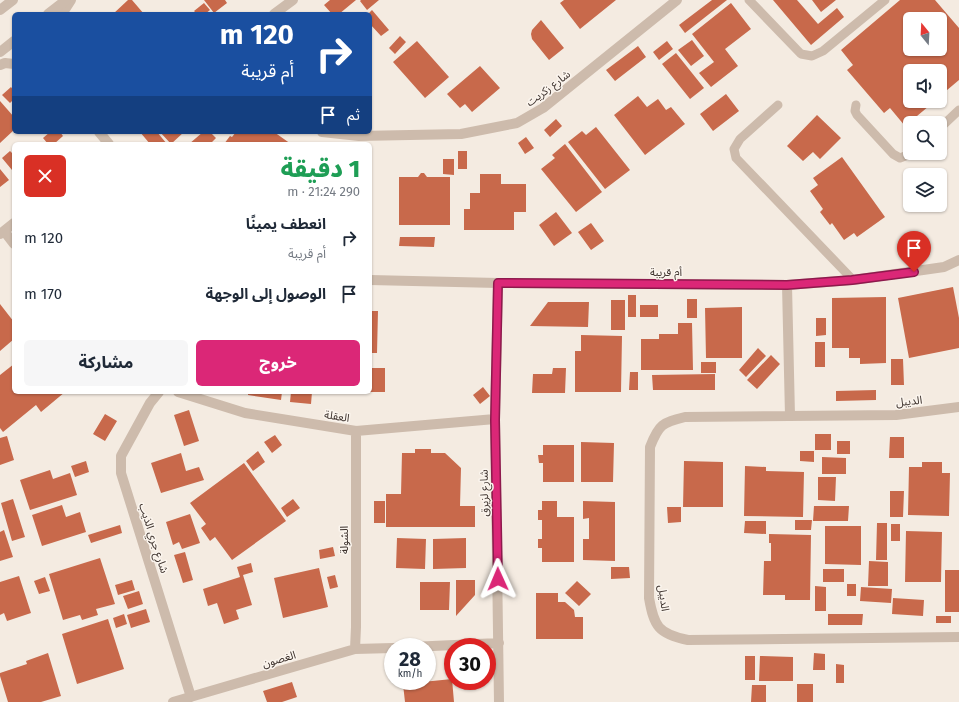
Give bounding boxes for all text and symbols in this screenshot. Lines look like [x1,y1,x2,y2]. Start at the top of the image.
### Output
north arrow [903,12,947,56]
map controls [903,12,947,212]
text: 120 m [220,18,294,51]
icon: right [308,28,360,80]
text: أم قريبة [241,60,294,82]
button: sound [903,64,947,108]
street label: شارع زكريت [524,67,574,110]
icon: arrive [317,104,339,126]
text: ثم [347,106,360,124]
button: search [903,116,947,160]
button: close [24,155,66,197]
text: 1 دقيقة [281,155,360,183]
button: layers [903,168,947,212]
text: 290 m · 21:24 [287,184,360,199]
text: انعطف يمينًا [246,215,326,233]
icon: right [338,227,360,249]
text: 120 m [24,229,63,247]
pin [897,231,931,272]
icon: arrive [903,237,925,259]
text: أم قريبة [288,246,326,261]
street label: أم قريبة [650,266,682,280]
icon: arrive [338,283,360,305]
text: 170 m [24,285,62,303]
text: الوصول إلى الوجهة [206,285,326,303]
button: مشاركة [24,340,188,386]
button: خروج [196,340,360,386]
street label: الديبل [895,394,923,409]
street label: العقلة [323,408,350,425]
street label: شارع لزيرق [478,469,492,517]
street label: شارع جري الذيب [134,501,171,576]
street label: الشولة [338,526,351,554]
position arrow [477,558,519,600]
street label: الديبل [655,584,672,612]
speed limit sign: 30 [444,638,496,690]
text: 28 [399,647,421,671]
street label: الغصون [261,648,297,670]
text: km/h [398,668,422,680]

